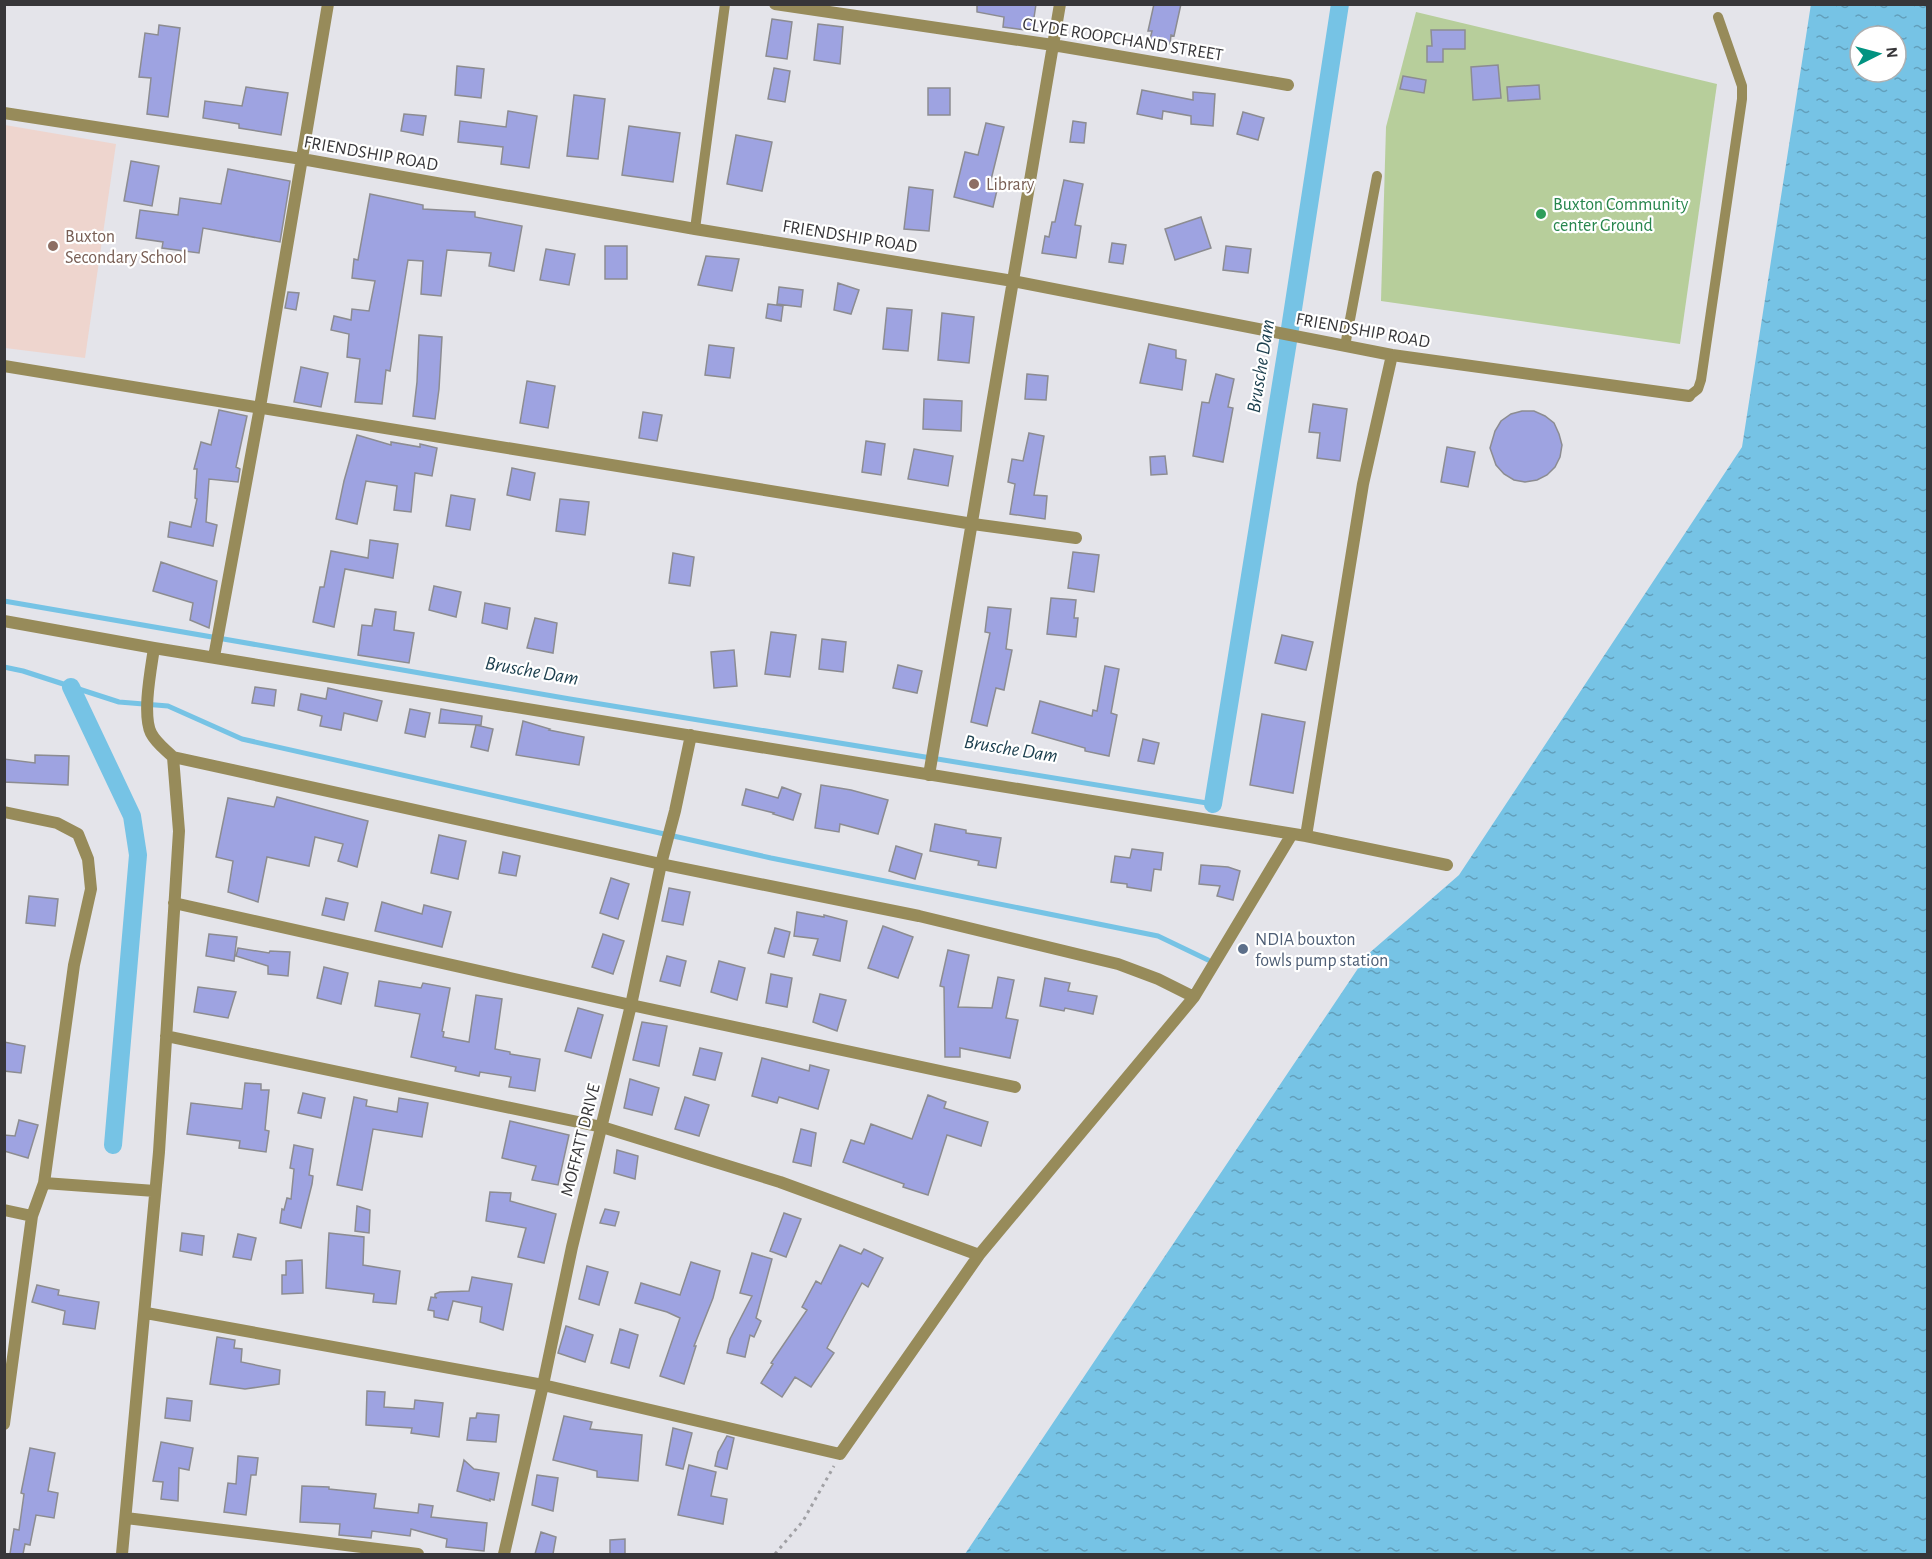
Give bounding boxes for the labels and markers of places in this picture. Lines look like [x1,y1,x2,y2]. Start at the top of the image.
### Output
place label: Library [986,176,1035,194]
marker: Library [967,177,981,191]
place label: Buxton Community center Ground [1553,196,1689,235]
marker: Buxton Community center Ground [1534,207,1548,221]
place label: Buxton Secondary School [65,228,187,267]
marker: Buxton Secondary School [46,239,60,253]
place label: NDIA bouxton fowls pump station [1255,931,1388,970]
marker: NDIA bouxton fowls pump station [1236,942,1250,956]

